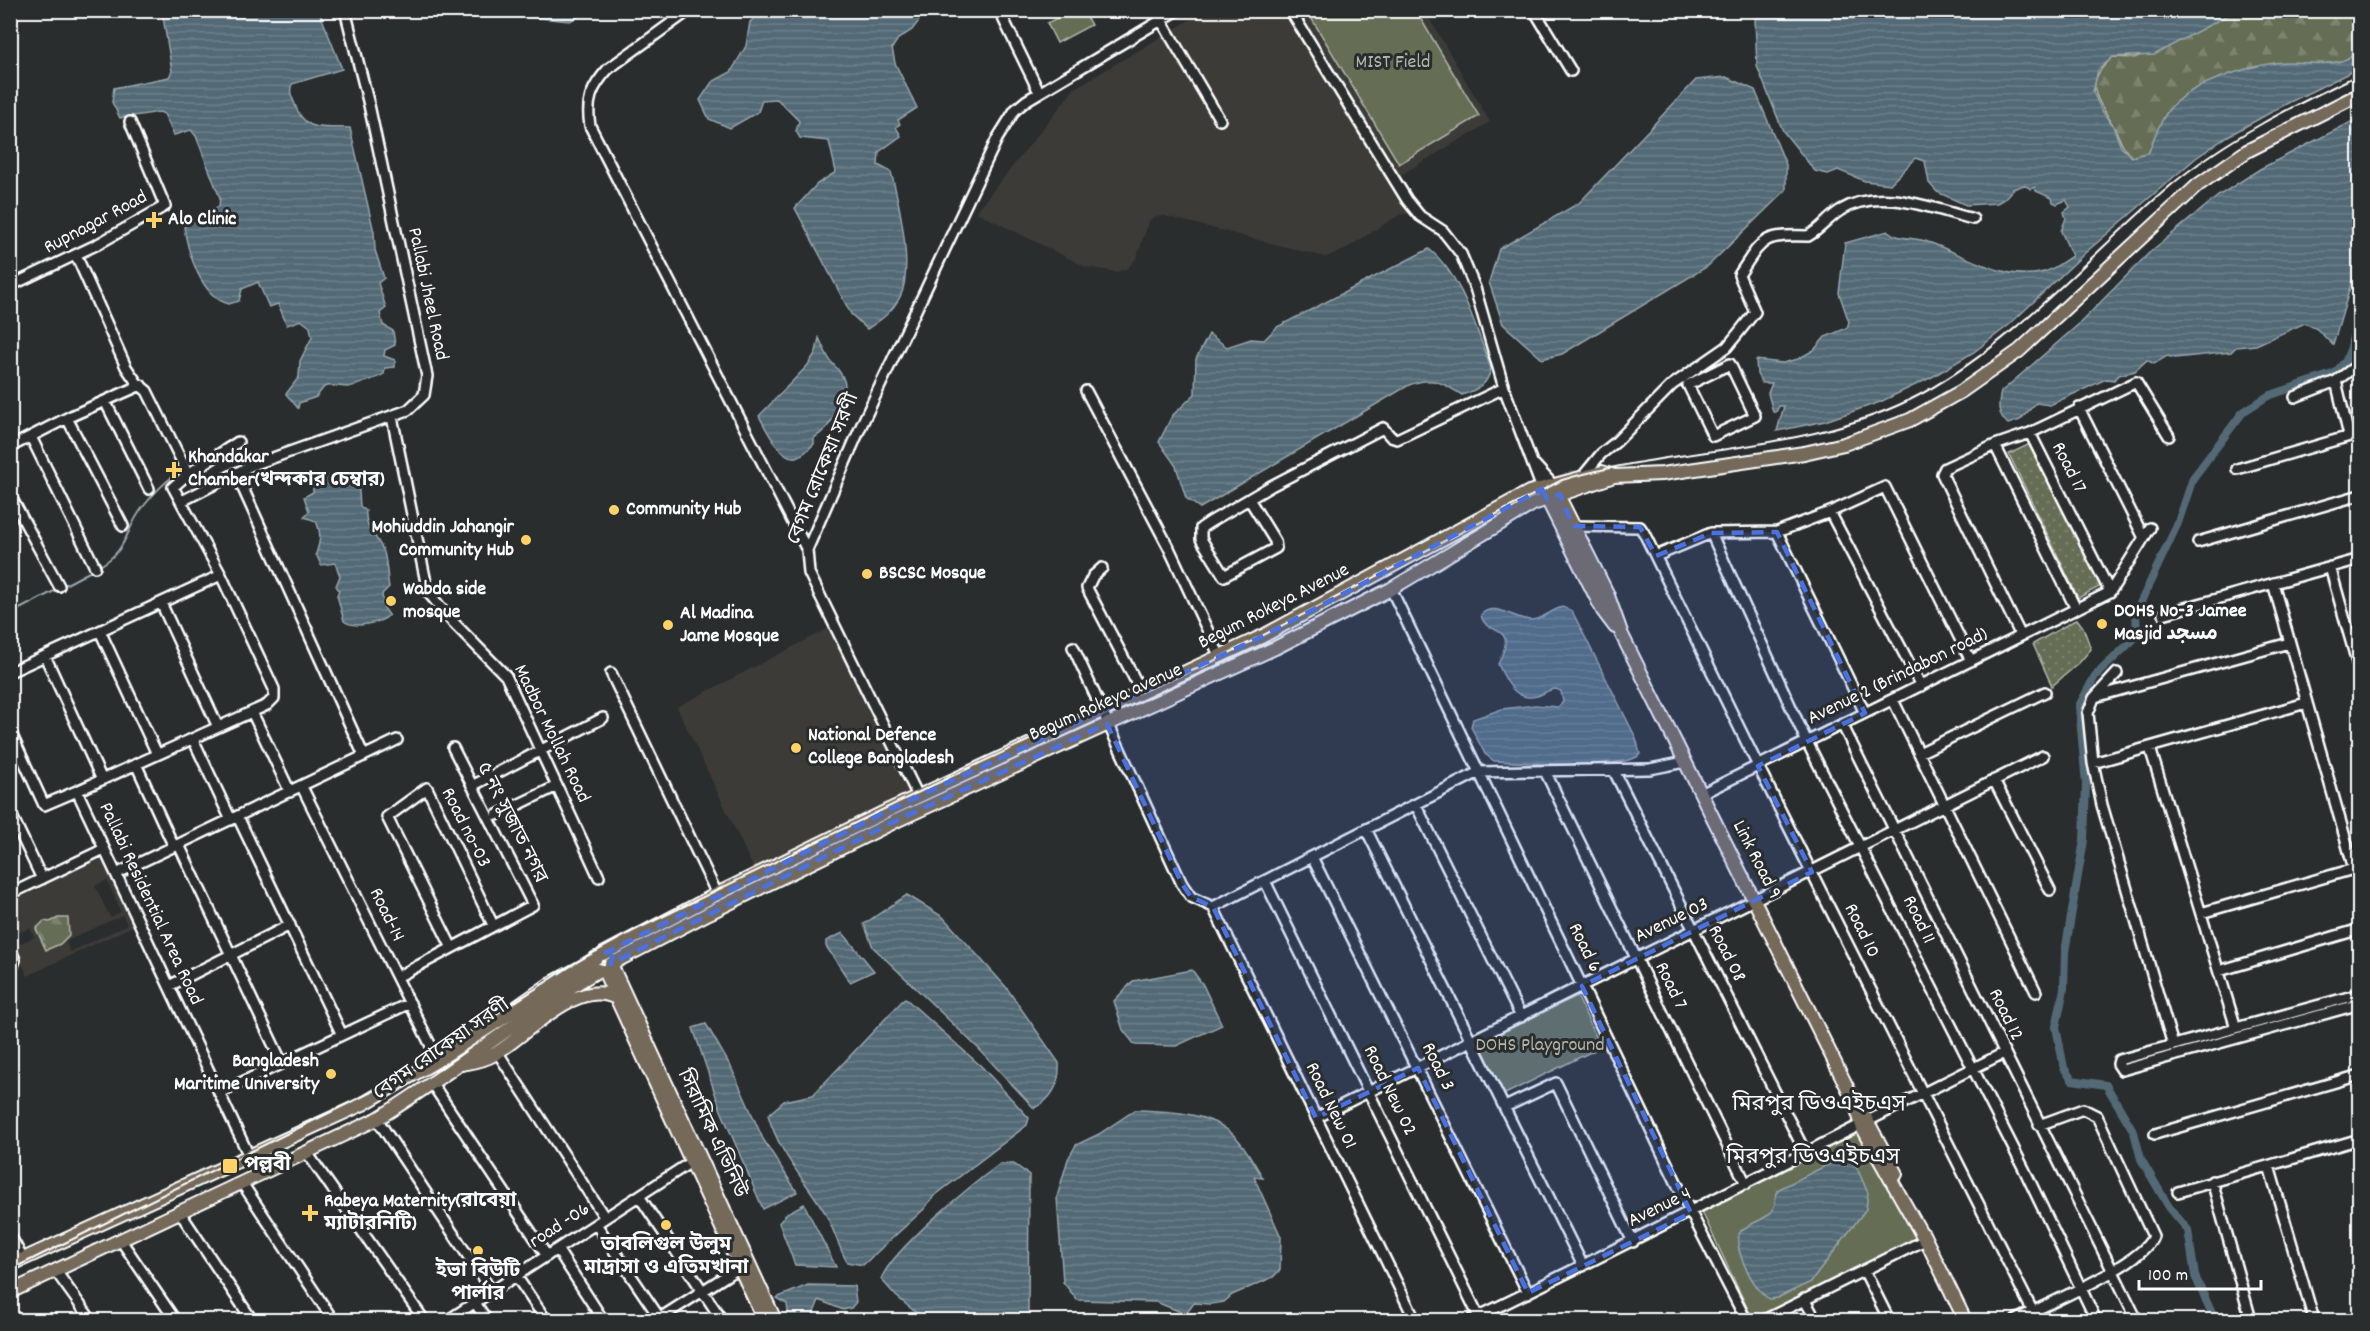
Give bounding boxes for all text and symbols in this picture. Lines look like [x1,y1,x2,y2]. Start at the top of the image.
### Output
park label: MIST Field [1356,49,1430,77]
street label: Rupnagar Road [39,184,153,262]
place label: Alo Clinic [168,206,236,234]
marker: Alo Clinic [145,211,163,229]
street label: Pallabi Jheel Road [399,225,455,363]
street label: বেগম রোকেয়া সরণী [780,388,867,549]
street label: Road 17 [2043,438,2093,498]
place label: Khandakar Chamber(খন্দকার চেম্বার) [188,444,385,495]
marker: Khandakar Chamber(খন্দকার চেম্বার) [165,461,183,479]
place label: Community Hub [626,496,742,524]
marker: Community Hub [607,503,621,517]
place label: Mohiuddin Jahangir Community Hub [371,514,515,565]
marker: Mohiuddin Jahangir Community Hub [519,533,533,547]
street label: Begum Rokeya Avenue [1194,557,1355,657]
place label: BSCSC Mosque [879,560,986,588]
marker: BSCSC Mosque [860,567,874,581]
place label: Wabda side mosque [403,576,486,627]
marker: Wabda side mosque [384,594,398,608]
place label: DOHS No-3 Jamee Masjid مسجد [2114,598,2247,649]
place label: Al Madina Jame Mosque [680,600,779,651]
marker: DOHS No-3 Jamee Masjid مسجد [2095,617,2109,631]
marker: Al Madina Jame Mosque [661,618,675,632]
street label: Avenue 2 (Brindabon road) [1803,621,1993,733]
street label: Begum Rokeya avenue [1025,657,1187,749]
street label: Madbor Mollah Road [505,660,597,808]
place label: National Defence College Bangladesh [808,722,954,773]
marker: National Defence College Bangladesh [789,741,803,755]
street label: ৫ নং সুজাত নগর [468,758,554,889]
street label: Road no-03 [433,783,497,873]
street label: Pallabi Residential Area Road [91,798,209,1010]
street label: Link Road 9 [1724,816,1788,904]
street label: Road-14 [361,883,411,947]
street label: Avenue 03 [1630,891,1714,951]
street label: Road 11 [1894,891,1942,949]
street label: Road 10 [1836,899,1886,963]
street label: Road 6 [1560,919,1608,977]
street label: Road 08 [1700,921,1752,987]
street label: Road 7 [1647,958,1693,1014]
street label: Road 12 [1980,984,2030,1046]
street label: বেগম রোকেয়া সরণী [367,991,517,1108]
park label: DOHS Playground [1475,1032,1605,1060]
street label: Road 3 [1413,1038,1461,1096]
street label: Road New 02 [1355,1041,1423,1141]
place label: Bangladesh Maritime University [174,1048,320,1099]
street label: Road New 01 [1297,1058,1363,1154]
street label: সিরামিক এভিনিউ [669,1064,754,1204]
marker: Bangladesh Maritime University [324,1067,338,1081]
district label: মিরপুর ডিওএইচএস [1731,1090,1906,1121]
district label: মিরপুর ডিওএইচএস [1725,1143,1900,1174]
place label: পল্লবী [244,1151,291,1180]
marker: পল্লবী [221,1157,239,1175]
street label: Avenue 4 [1623,1181,1697,1235]
place label: Rabeya Maternity(রাবেয়া ম্যাটারনিটি) [323,1188,517,1239]
street label: road -06 [524,1196,596,1256]
marker: Rabeya Maternity(রাবেয়া ম্যাটারনিটি) [301,1204,319,1222]
marker: তাবলিগুল উলুম মাদ্রাসা ও এতিমখানা [659,1218,673,1232]
place label: তাবলিগুল উলুম মাদ্রাসা ও এতিমখানা [583,1231,749,1283]
marker: ইভা বিউটি পার্লার [471,1244,485,1258]
scale bar [2139,1253,2260,1291]
place label: ইভা বিউটি পার্লার [435,1257,521,1309]
text: 100 m [2148,1264,2188,1289]

